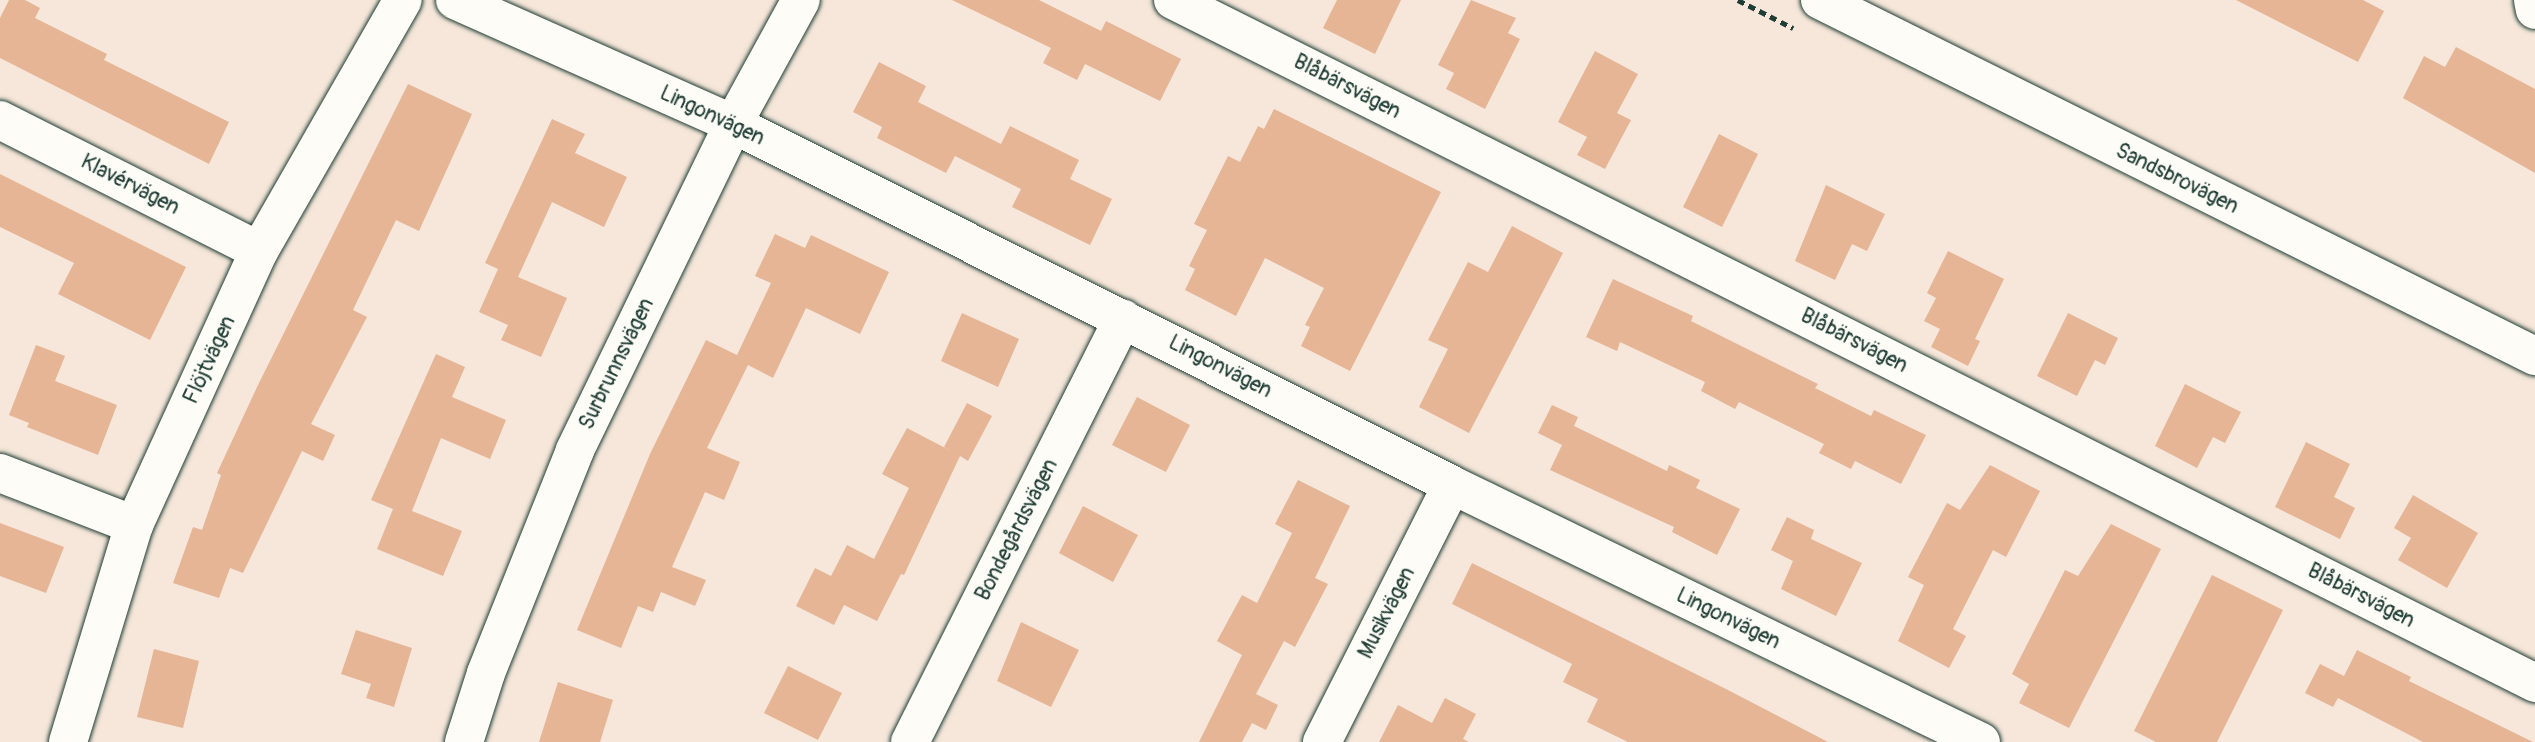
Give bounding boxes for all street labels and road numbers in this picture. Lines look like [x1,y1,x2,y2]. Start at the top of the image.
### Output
street label: Blåbärsvägen [1289,49,1405,125]
street label: Lingonvägen [656,81,768,151]
street label: Sandsbrovägen [2112,138,2242,220]
street label: Klavérvägen [76,149,184,221]
street label: Surbrunnsvägen [574,294,660,434]
street label: Blåbärsvägen [1796,303,1912,379]
street label: Flöjtvägen [179,312,241,408]
street label: Lingonvägen [1164,330,1276,404]
street label: Bondegårdsvägen [970,455,1064,605]
street label: Blåbärsvägen [2303,558,2419,634]
street label: Musikvägen [1353,563,1421,663]
street label: Lingonvägen [1672,583,1784,655]

